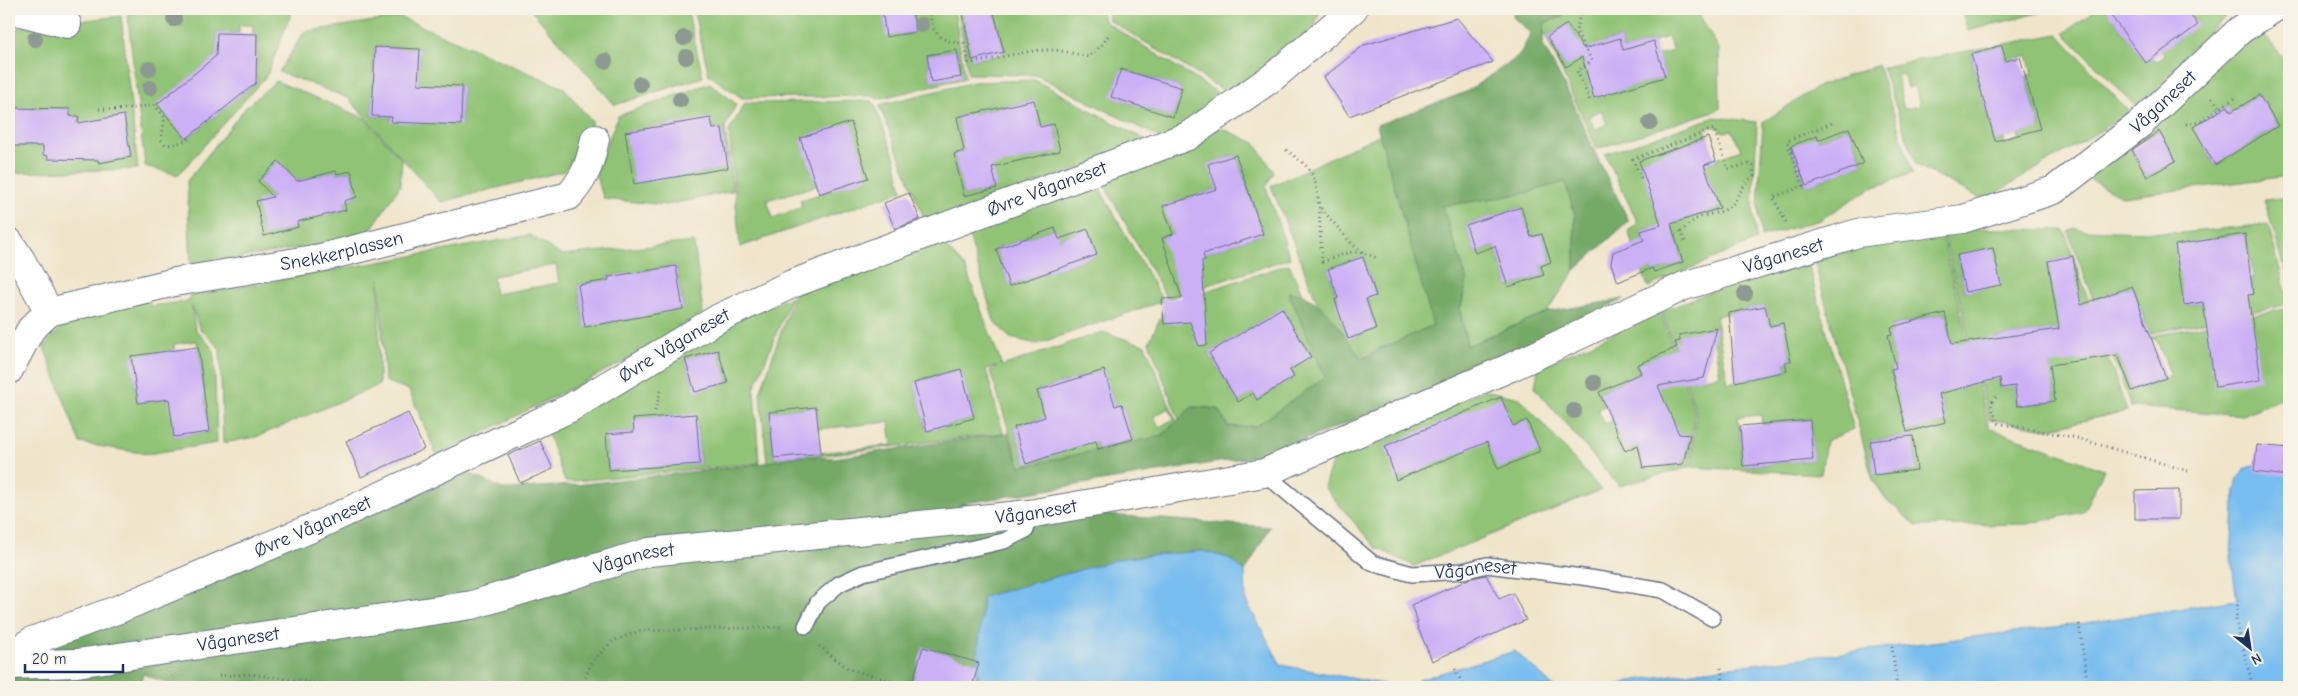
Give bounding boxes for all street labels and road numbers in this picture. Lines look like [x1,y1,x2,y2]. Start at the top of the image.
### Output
street label: Våganeset [2126,65,2201,138]
street label: Øvre Våganeset [984,156,1110,221]
street label: Snekkerplassen [278,227,405,275]
street label: Våganeset [1741,233,1826,278]
street label: Øvre Våganeset [615,303,734,387]
street label: Øvre Våganeset [251,491,375,562]
street label: Våganeset [994,495,1079,528]
street label: Våganeset [591,538,676,579]
street label: Våganeset [1434,554,1518,584]
street label: Våganeset [196,622,281,656]

